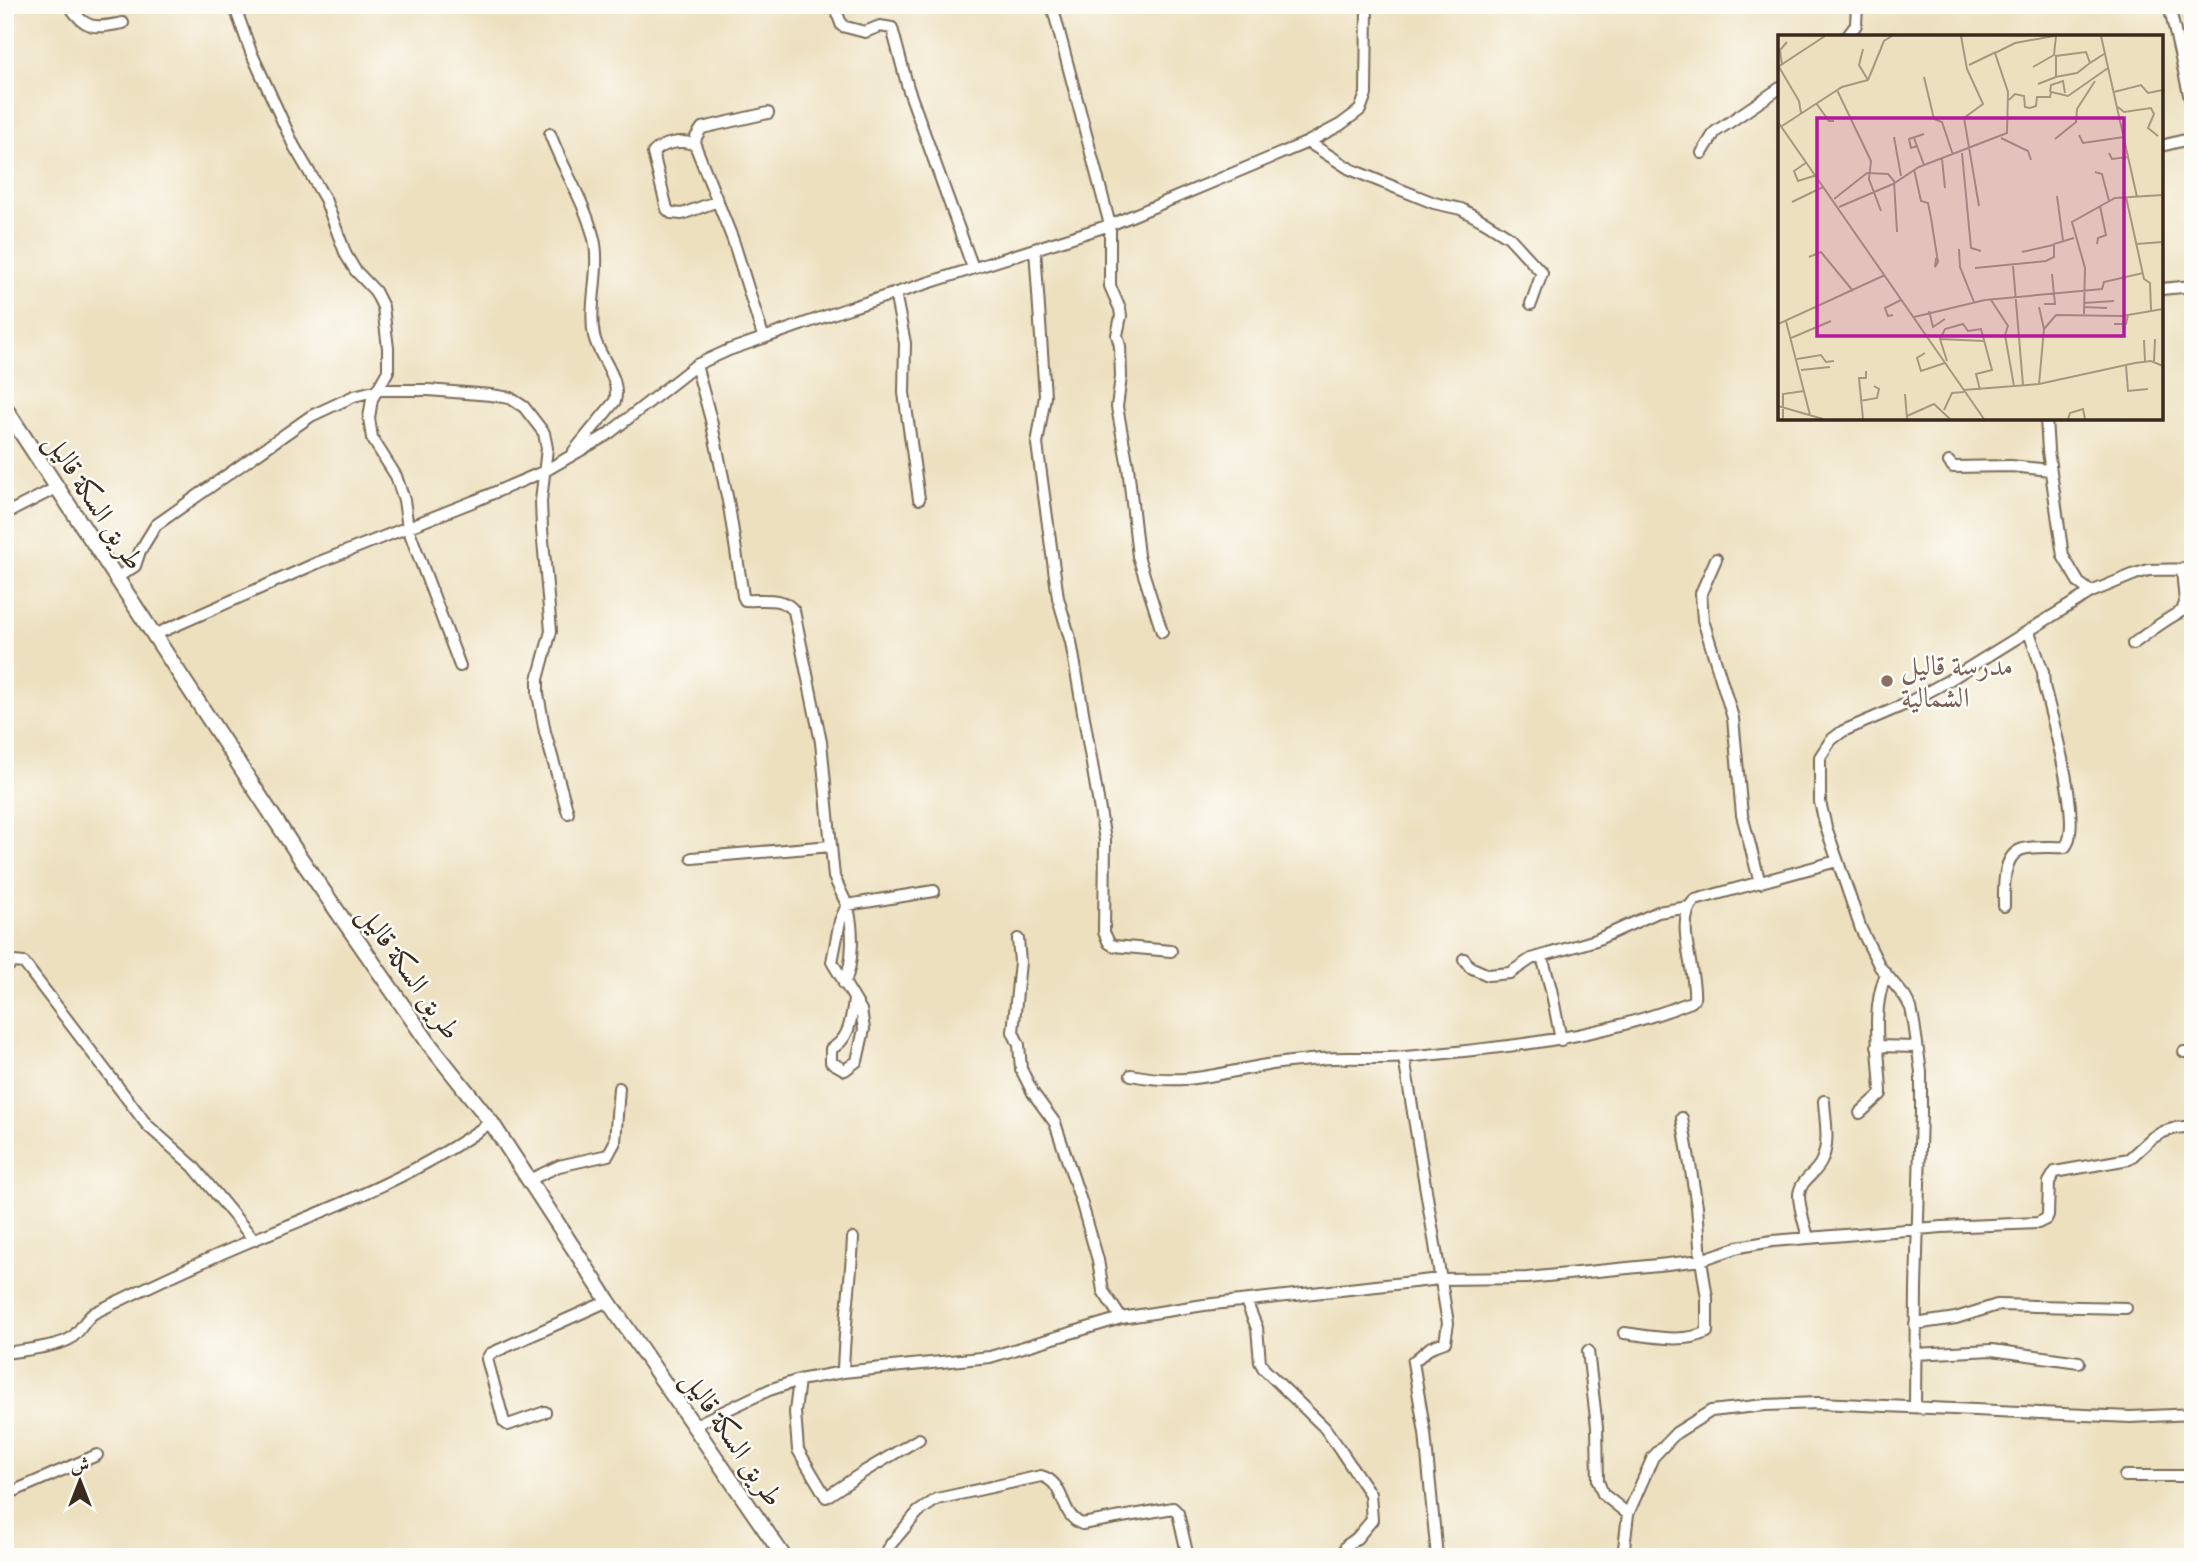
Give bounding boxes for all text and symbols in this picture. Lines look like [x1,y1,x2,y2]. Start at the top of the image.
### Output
inset map [1778,35,2163,420]
street label: طريق السكة قاليل [36,426,152,577]
place label: مدرسة قاليل الشمالية [1901,648,2013,715]
marker: مدرسة قاليل الشمالية [1879,673,1895,689]
street label: طريق السكة قاليل [349,898,469,1047]
street label: طريق السكة قاليل [673,1363,791,1514]
north arrow [46,1446,116,1516]
text: ش [71,1453,89,1476]

